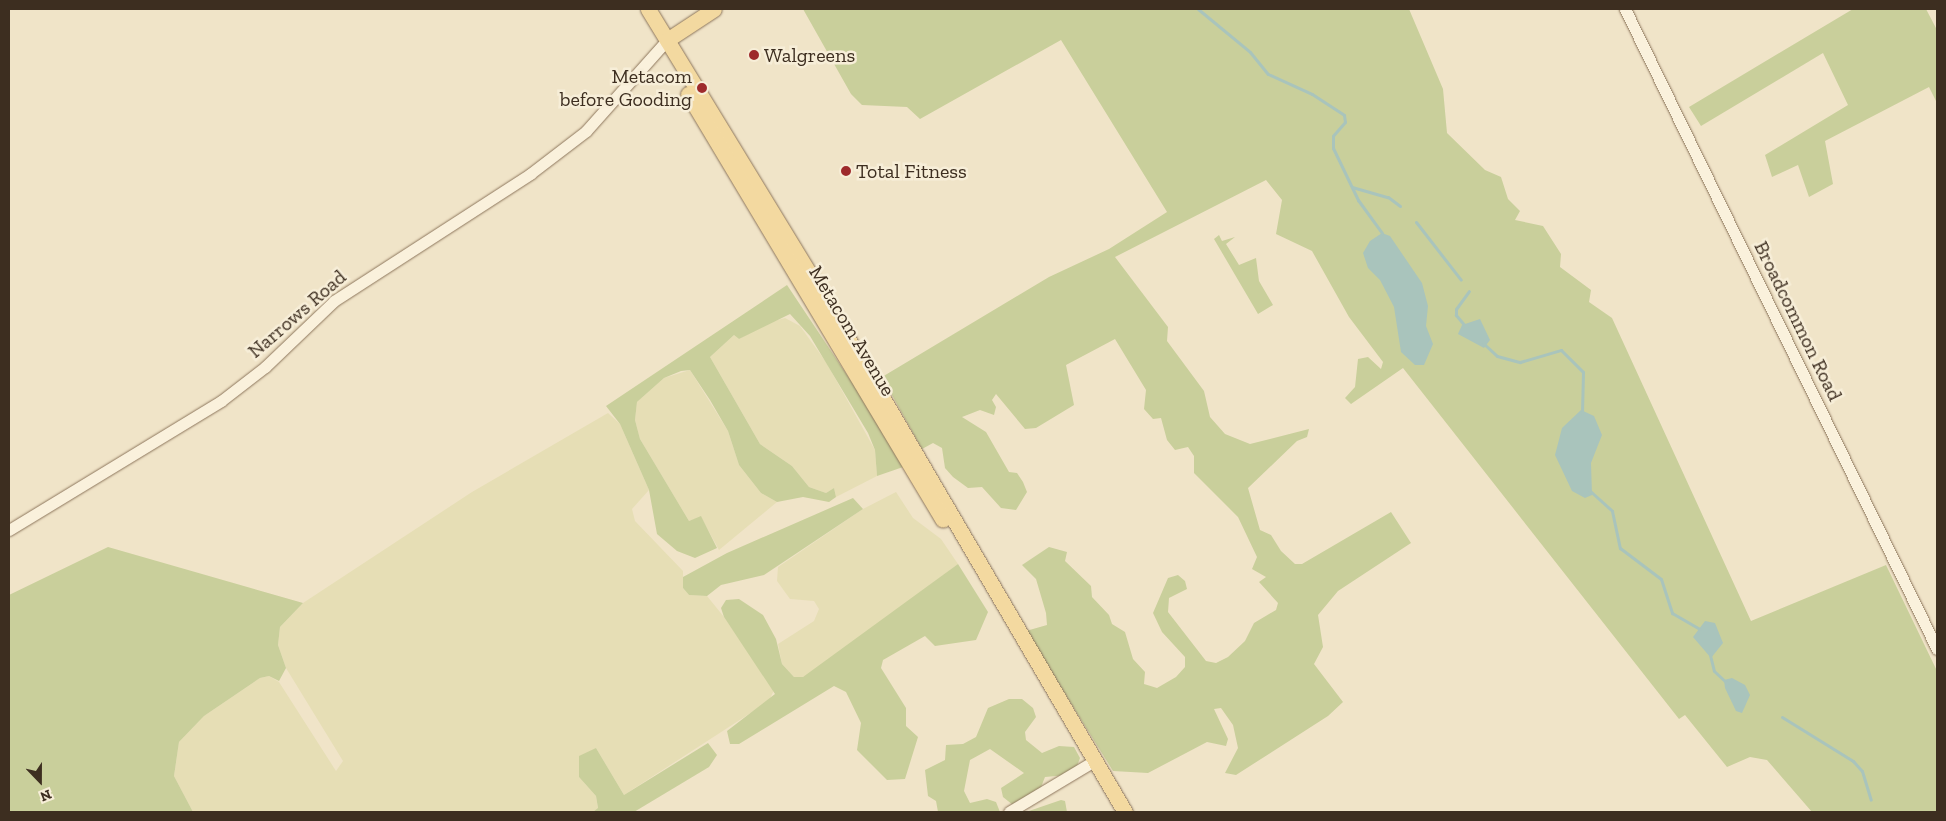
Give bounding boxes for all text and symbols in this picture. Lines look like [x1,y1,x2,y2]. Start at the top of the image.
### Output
place label: Walgreens [764,43,855,67]
marker: Walgreens [748,49,760,61]
place label: Metacom before Gooding [560,64,692,111]
marker: Metacom before Gooding [696,82,708,94]
place label: Total Fitness [856,159,967,183]
marker: Total Fitness [840,165,852,177]
street label: Broadcommon Road [1749,237,1847,405]
street label: Metacom Avenue [804,261,900,401]
street label: Narrows Road [243,265,351,363]
north arrow [15,756,65,806]
text: N [38,785,54,805]

